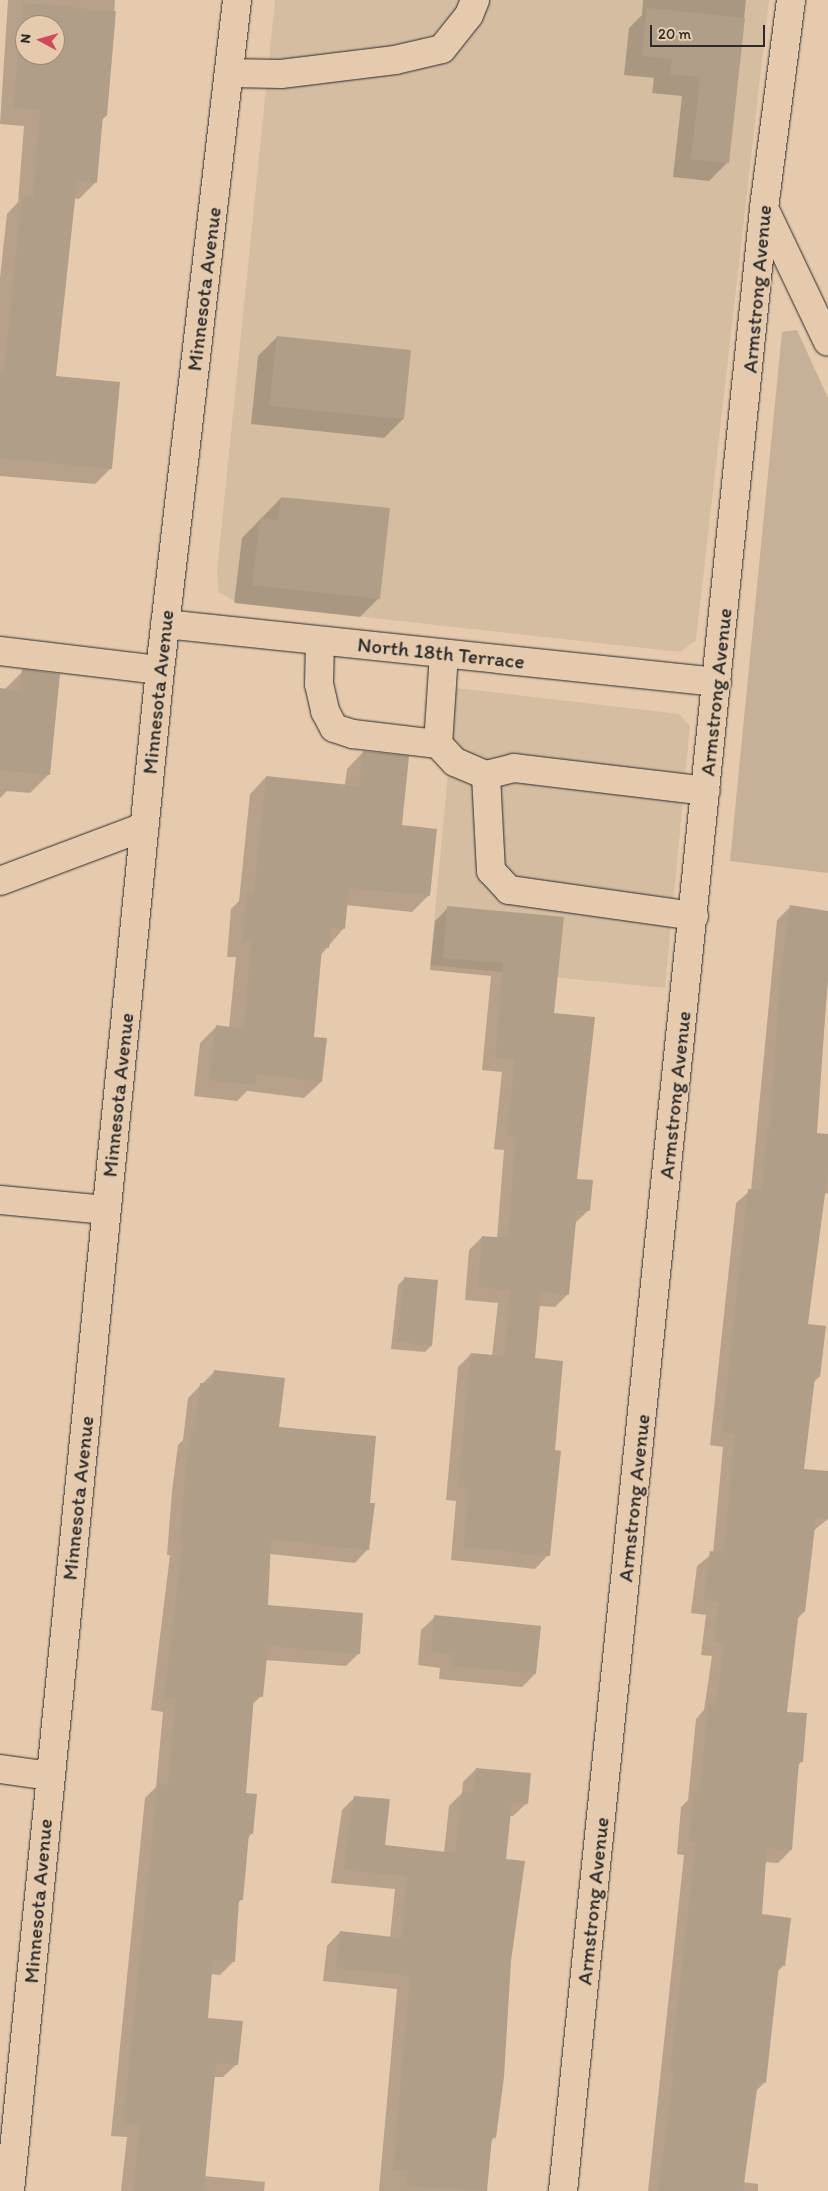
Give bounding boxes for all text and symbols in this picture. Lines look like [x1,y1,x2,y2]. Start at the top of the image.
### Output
north arrow [15,15,65,65]
scale bar [653,15,768,47]
text: 20 m [658,25,691,43]
text: N [17,33,35,44]
street label: Armstrong Avenue [737,204,777,374]
street label: Minnesota Avenue [181,206,227,372]
street label: Armstrong Avenue [695,607,737,777]
street label: Minnesota Avenue [137,609,179,775]
street label: North 18th Terrace [356,632,526,674]
street label: Armstrong Avenue [654,1010,696,1180]
street label: Minnesota Avenue [97,1012,139,1178]
street label: Armstrong Avenue [613,1413,655,1583]
street label: Minnesota Avenue [57,1415,99,1581]
street label: Armstrong Avenue [572,1816,614,1986]
street label: Minnesota Avenue [18,1818,58,1984]

